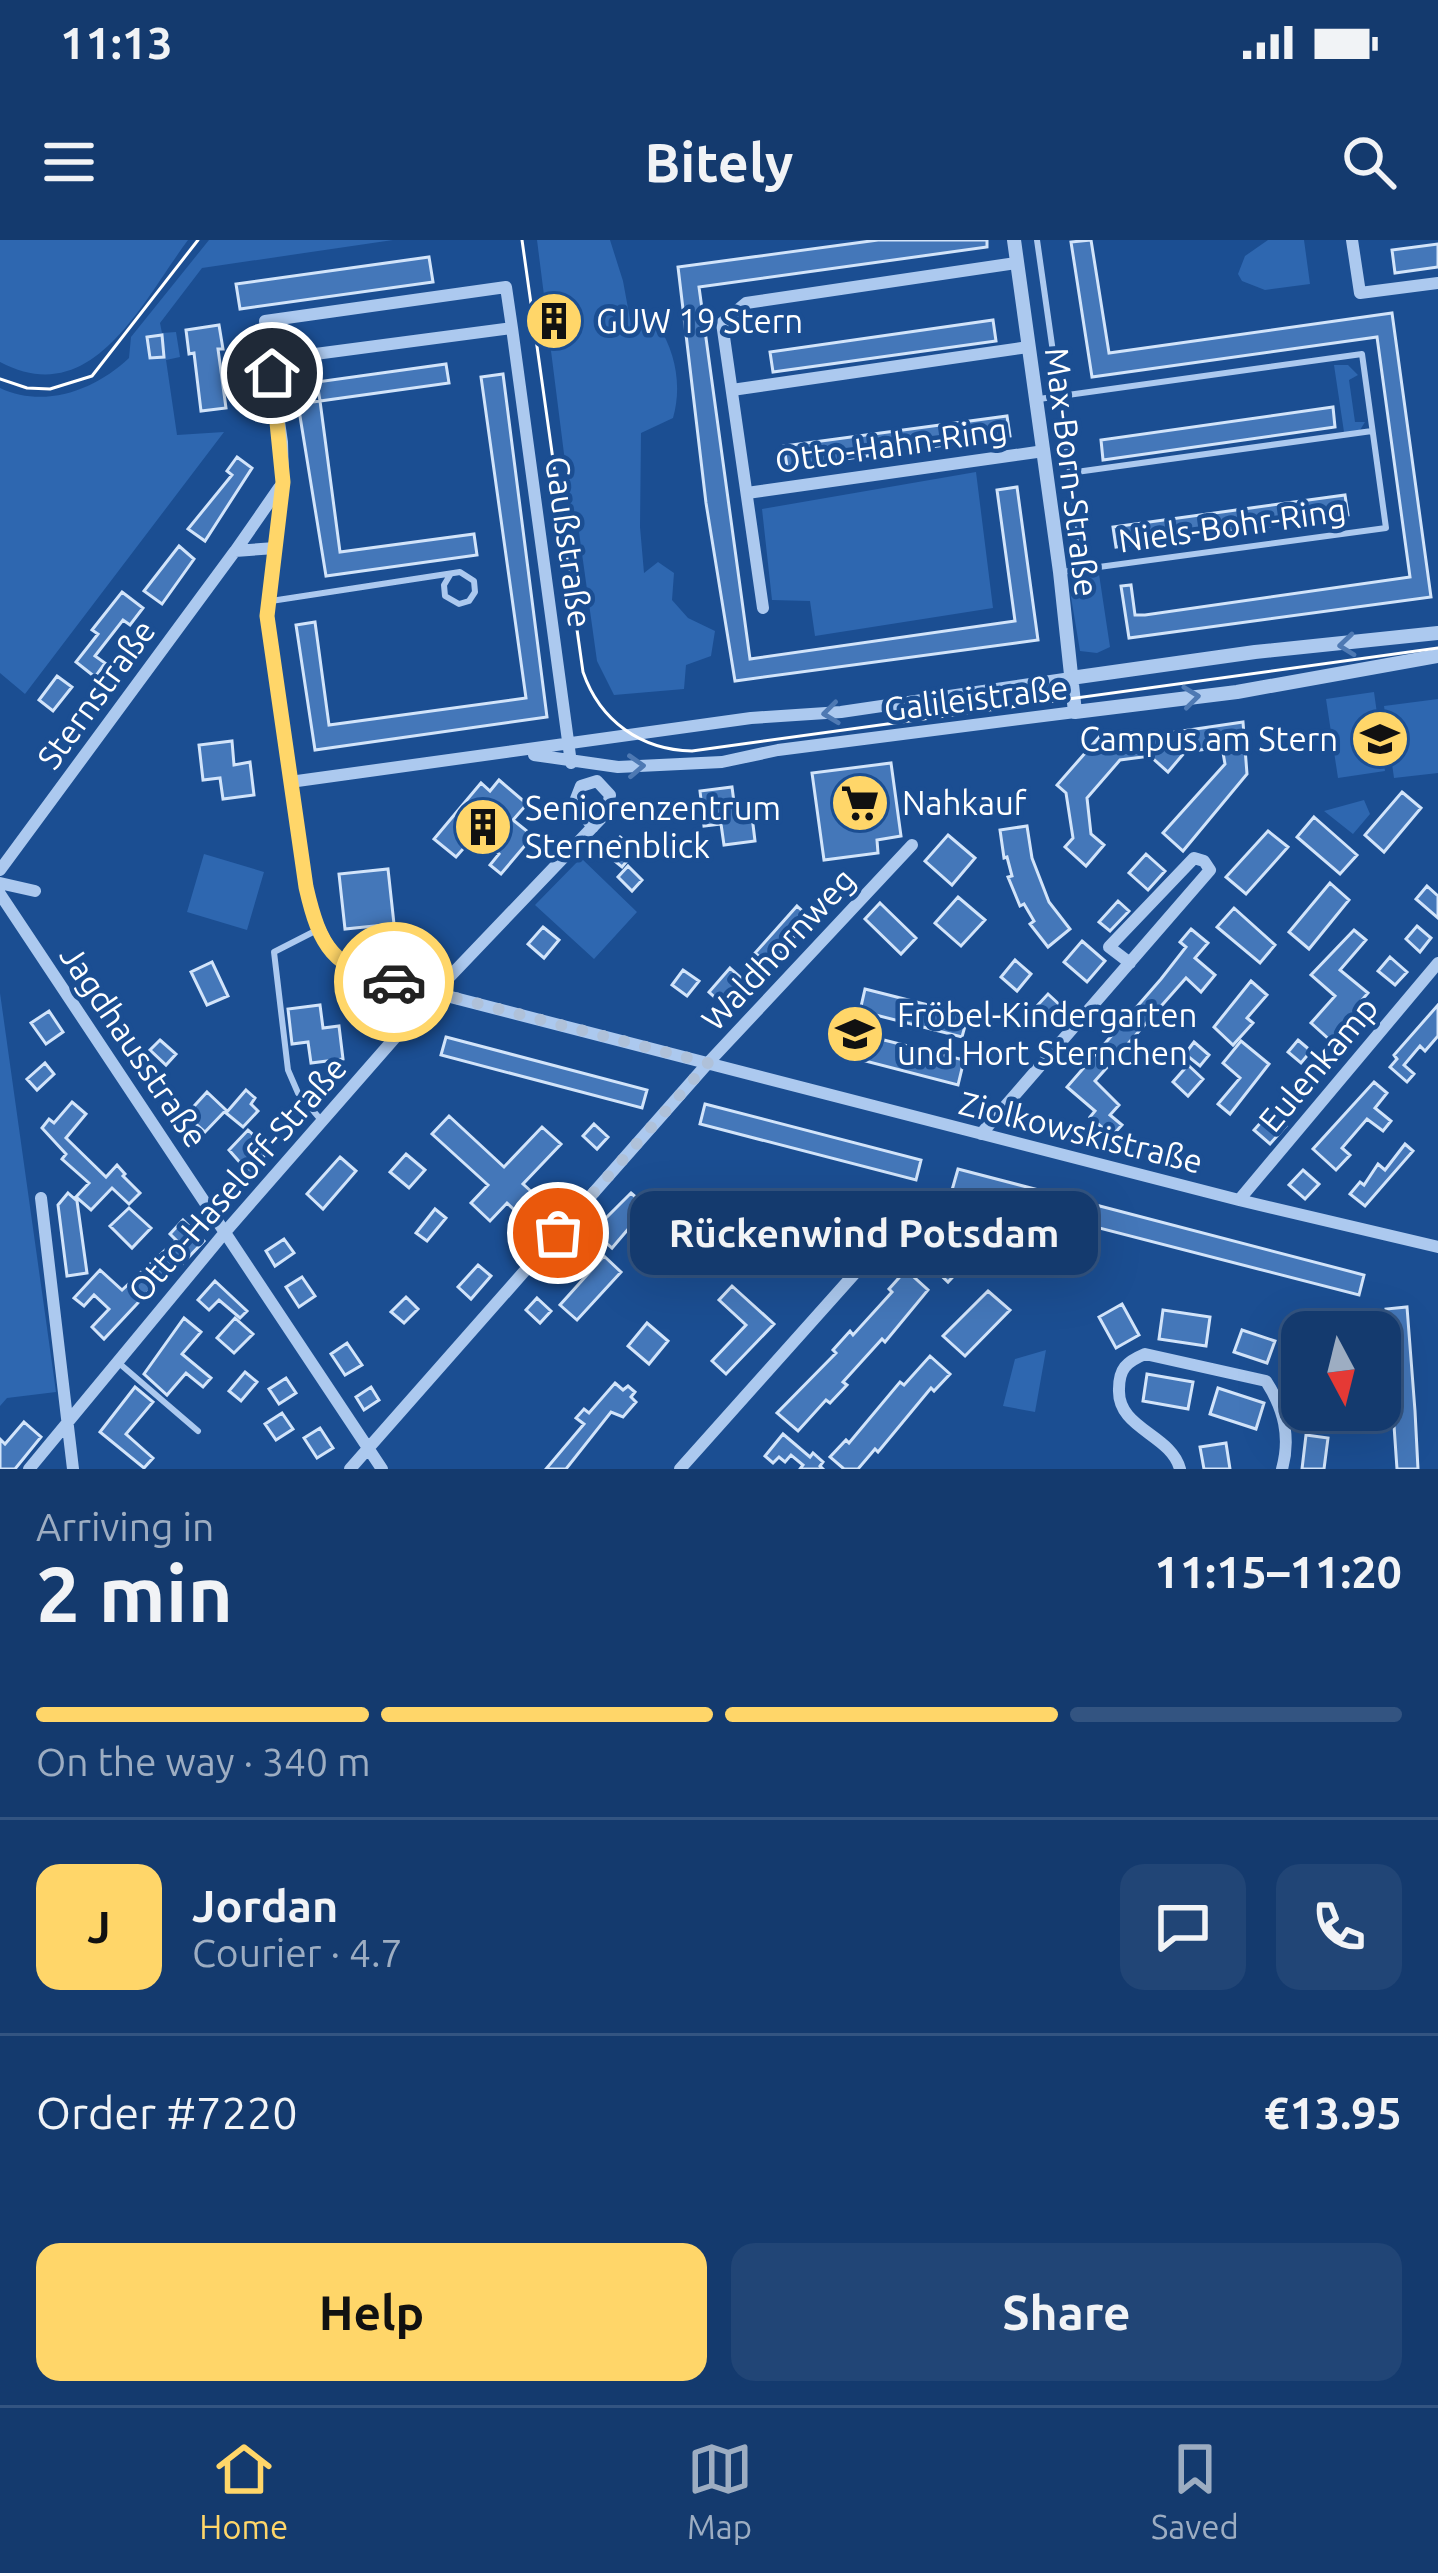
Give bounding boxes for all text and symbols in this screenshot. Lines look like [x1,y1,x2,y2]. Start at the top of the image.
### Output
text: 11:13 [60,17,173,68]
icon: menu [36,129,102,195]
icon: search [1336,129,1402,195]
text: Bitely [645,132,793,192]
building icon: GUW 19 Stern [523,290,585,352]
place label: GUW 19 Stern [596,302,803,339]
pin [221,322,323,424]
icon: home [239,340,305,406]
street label: Max-Born-Straße [1039,345,1106,599]
street label: Otto-Hahn-Ring [773,410,1009,479]
street label: Gaußstraße [539,454,600,630]
street label: Niels-Bohr-Ring [1116,490,1348,559]
street label: Sternstraße [29,612,162,775]
one-way arrow [1337,632,1356,657]
street label: Galileistraße [882,668,1070,727]
one-way arrow [1181,685,1201,711]
one-way arrow [821,700,841,726]
school or university icon: Campus am Stern [1349,708,1411,770]
place label: Campus am Stern [1080,720,1338,757]
one-way arrow [628,753,646,779]
supermarket icon: Nahkauf [829,772,891,834]
place label: Nahkauf [902,784,1027,821]
place label: Seniorenzentrum Sternenblick [525,789,781,864]
building icon: Seniorenzentrum Sternenblick [452,796,514,858]
street label: Waldhornweg [694,860,862,1037]
courier [334,922,454,1042]
street label: Jagdhausstraße [53,938,216,1154]
icon: car [361,949,427,1015]
street label: Eulenkamp [1251,989,1385,1138]
place label: Fröbel-Kindergarten und Hort Sternchen [897,996,1197,1071]
school or university icon: Fröbel-Kindergarten und Hort Sternchen [824,1003,886,1065]
street label: Otto-Haseloff-Straße [120,1049,353,1309]
street label: Ziolkowskistraße [955,1083,1207,1180]
pin [507,1182,609,1284]
callout: Rückenwind Potsdam [630,1191,1098,1275]
icon: bag [525,1200,591,1266]
text: Rückenwind Potsdam [669,1211,1059,1254]
north arrow [1281,1311,1401,1431]
map controls [1281,1311,1401,1431]
text: Arriving in [36,1505,214,1548]
text: 11:15–11:20 [1154,1546,1402,1597]
text: 2 min [36,1549,233,1637]
text: On the way · 340 m [36,1740,371,1783]
button: chat [1120,1864,1246,1990]
button: phone [1276,1864,1402,1990]
text: Jordan [192,1880,338,1931]
text: J [87,1901,111,1952]
text: Courier · 4.7 [192,1931,403,1974]
text: Order #7220 [36,2087,298,2138]
text: €13.95 [1264,2087,1402,2138]
button: Help [36,2243,707,2381]
button: Share [731,2243,1402,2381]
tab: Home [199,2436,288,2545]
tab: Map [687,2436,753,2545]
tab: Saved [1151,2436,1239,2545]

